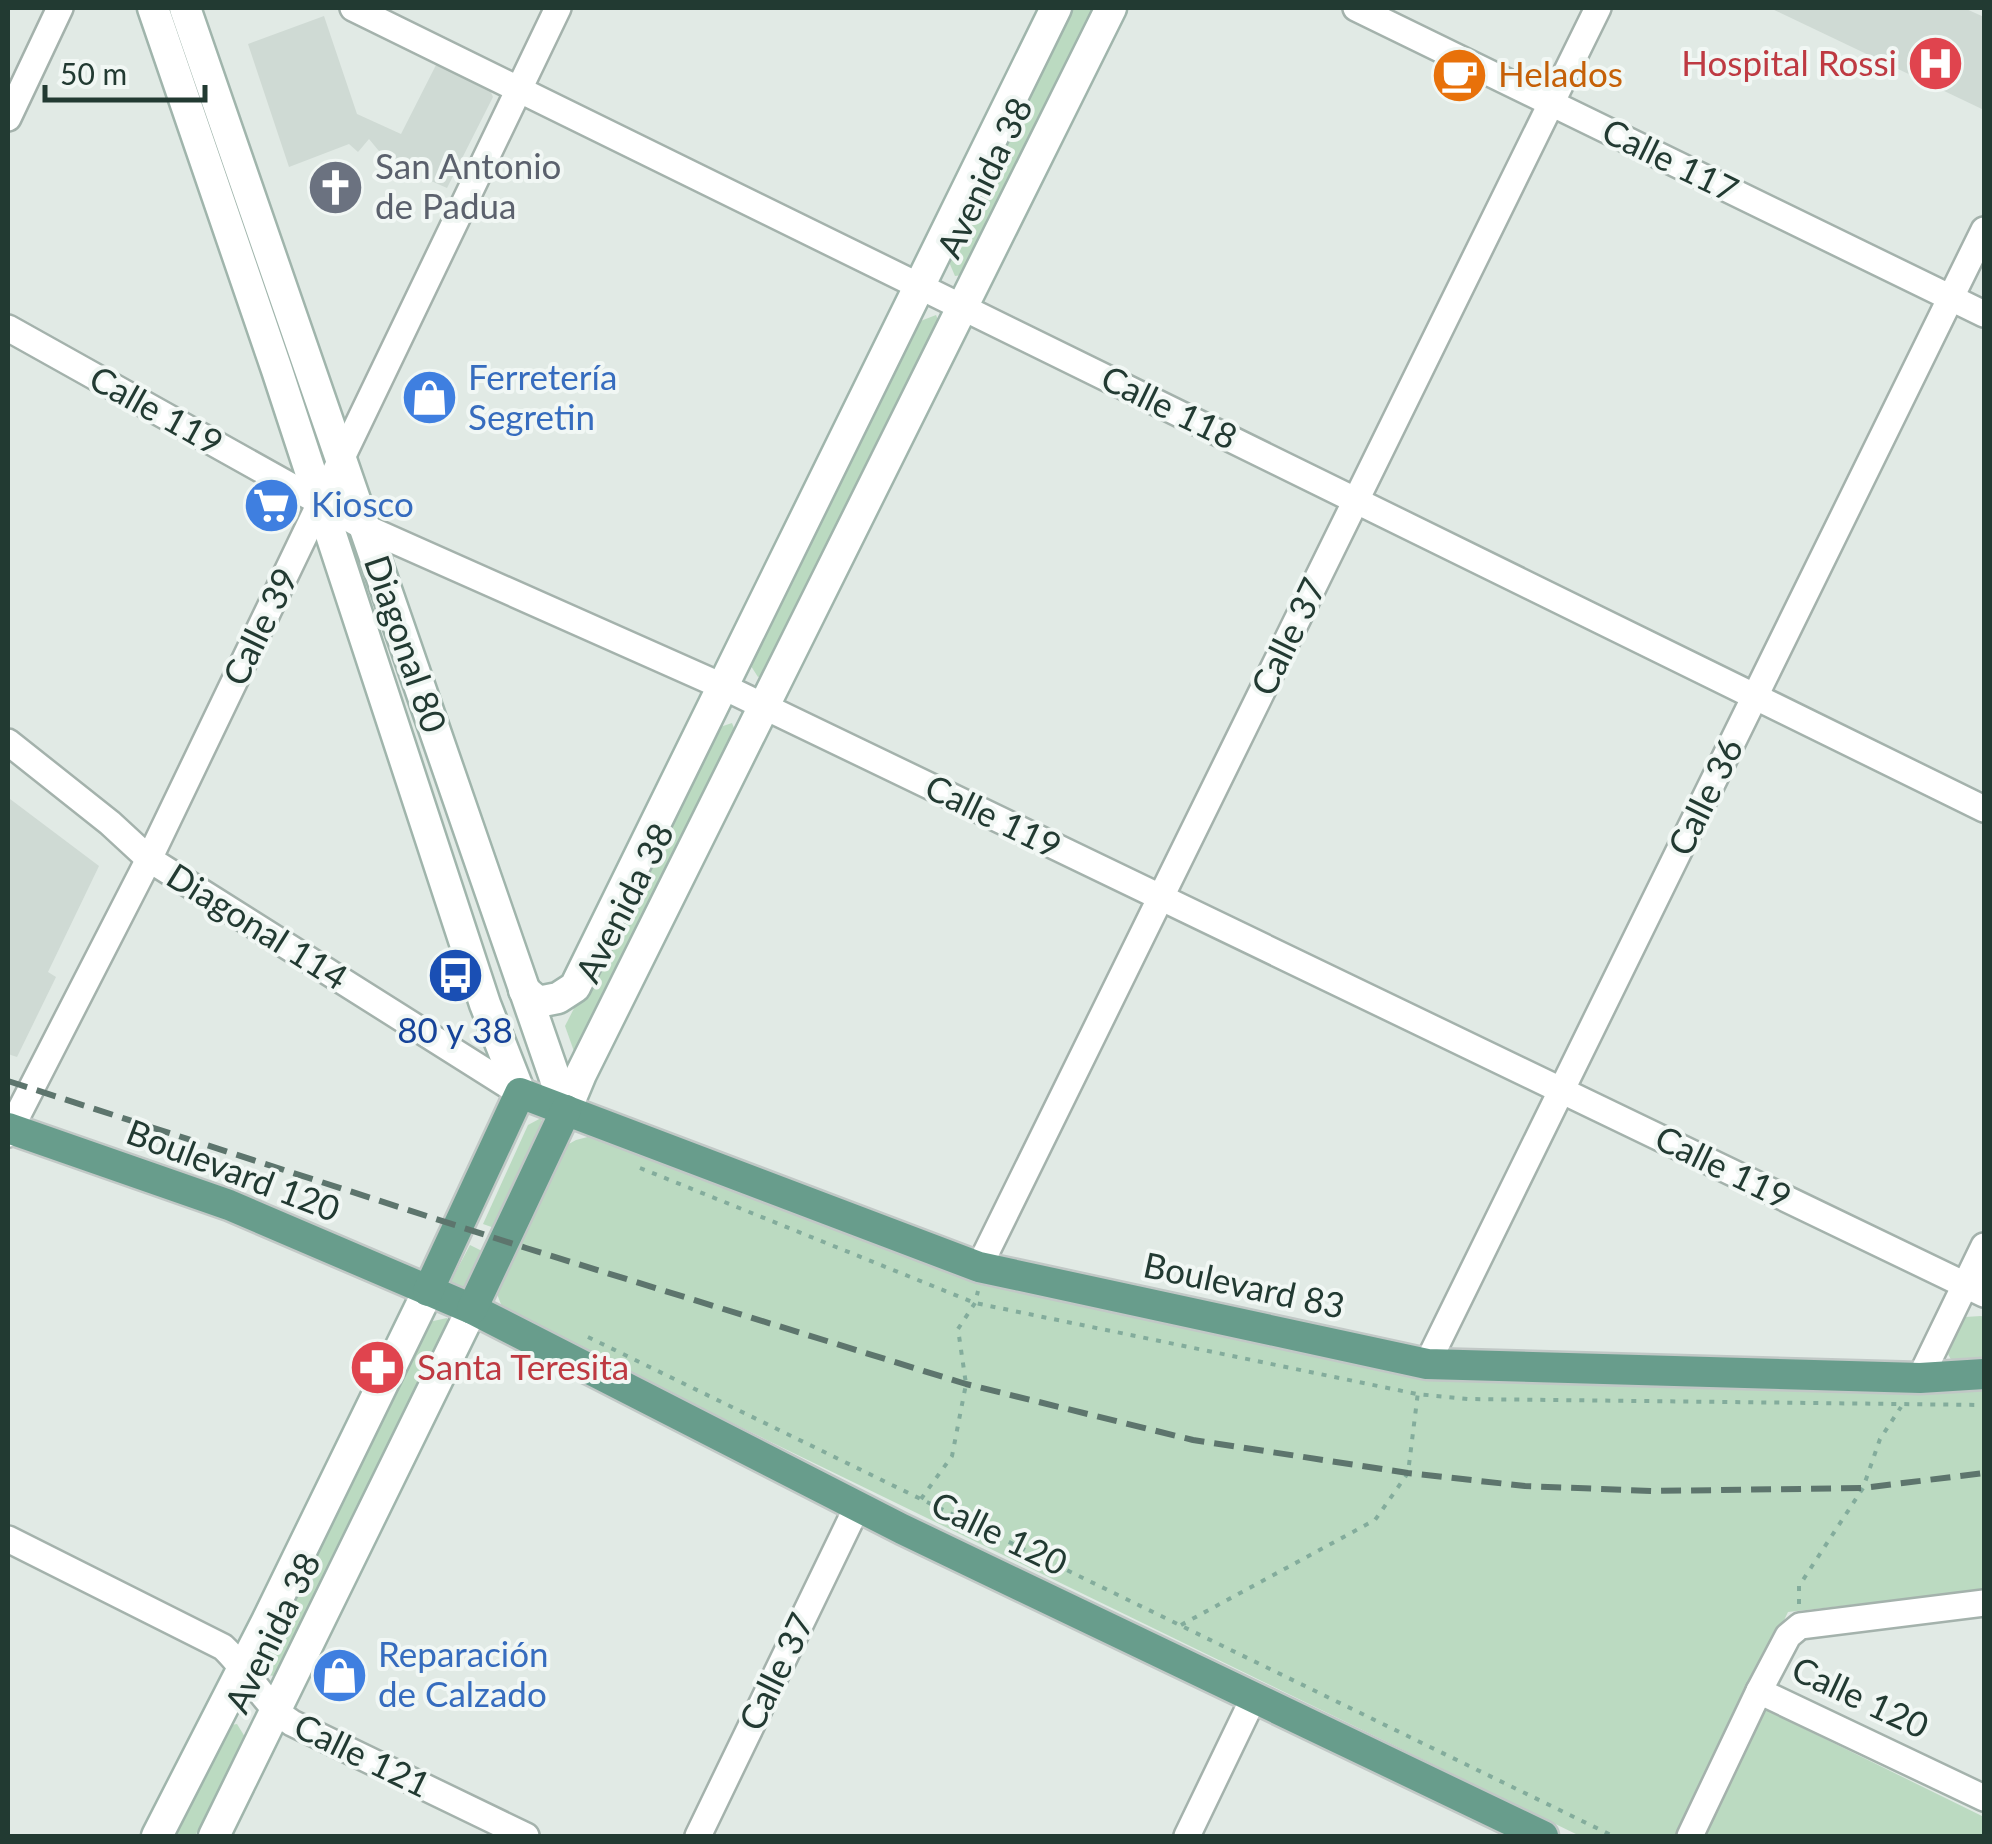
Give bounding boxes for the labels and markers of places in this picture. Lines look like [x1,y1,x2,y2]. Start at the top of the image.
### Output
hospital icon: Hospital Rossi [1906,34,1966,94]
place label: Hospital Rossi [1681,41,1897,83]
cafe icon: Helados [1429,45,1489,105]
place label: Helados [1498,52,1623,94]
place label: San Antonio de Padua [375,144,561,226]
church icon: San Antonio de Padua [306,157,366,217]
place label: Ferretería Segretin [468,355,617,437]
shop icon: Ferretería Segretin [399,368,459,428]
supermarket icon: Kiosco [242,475,302,535]
place label: Kiosco [311,482,414,524]
bus stop icon: 80 y 38 [425,945,485,1005]
place label: 80 y 38 [397,1008,513,1050]
pharmacy icon: Santa Teresita [348,1338,408,1398]
place label: Santa Teresita [417,1345,629,1387]
place label: Reparación de Calzado [378,1632,549,1714]
shop icon: Reparación de Calzado [309,1645,369,1705]

